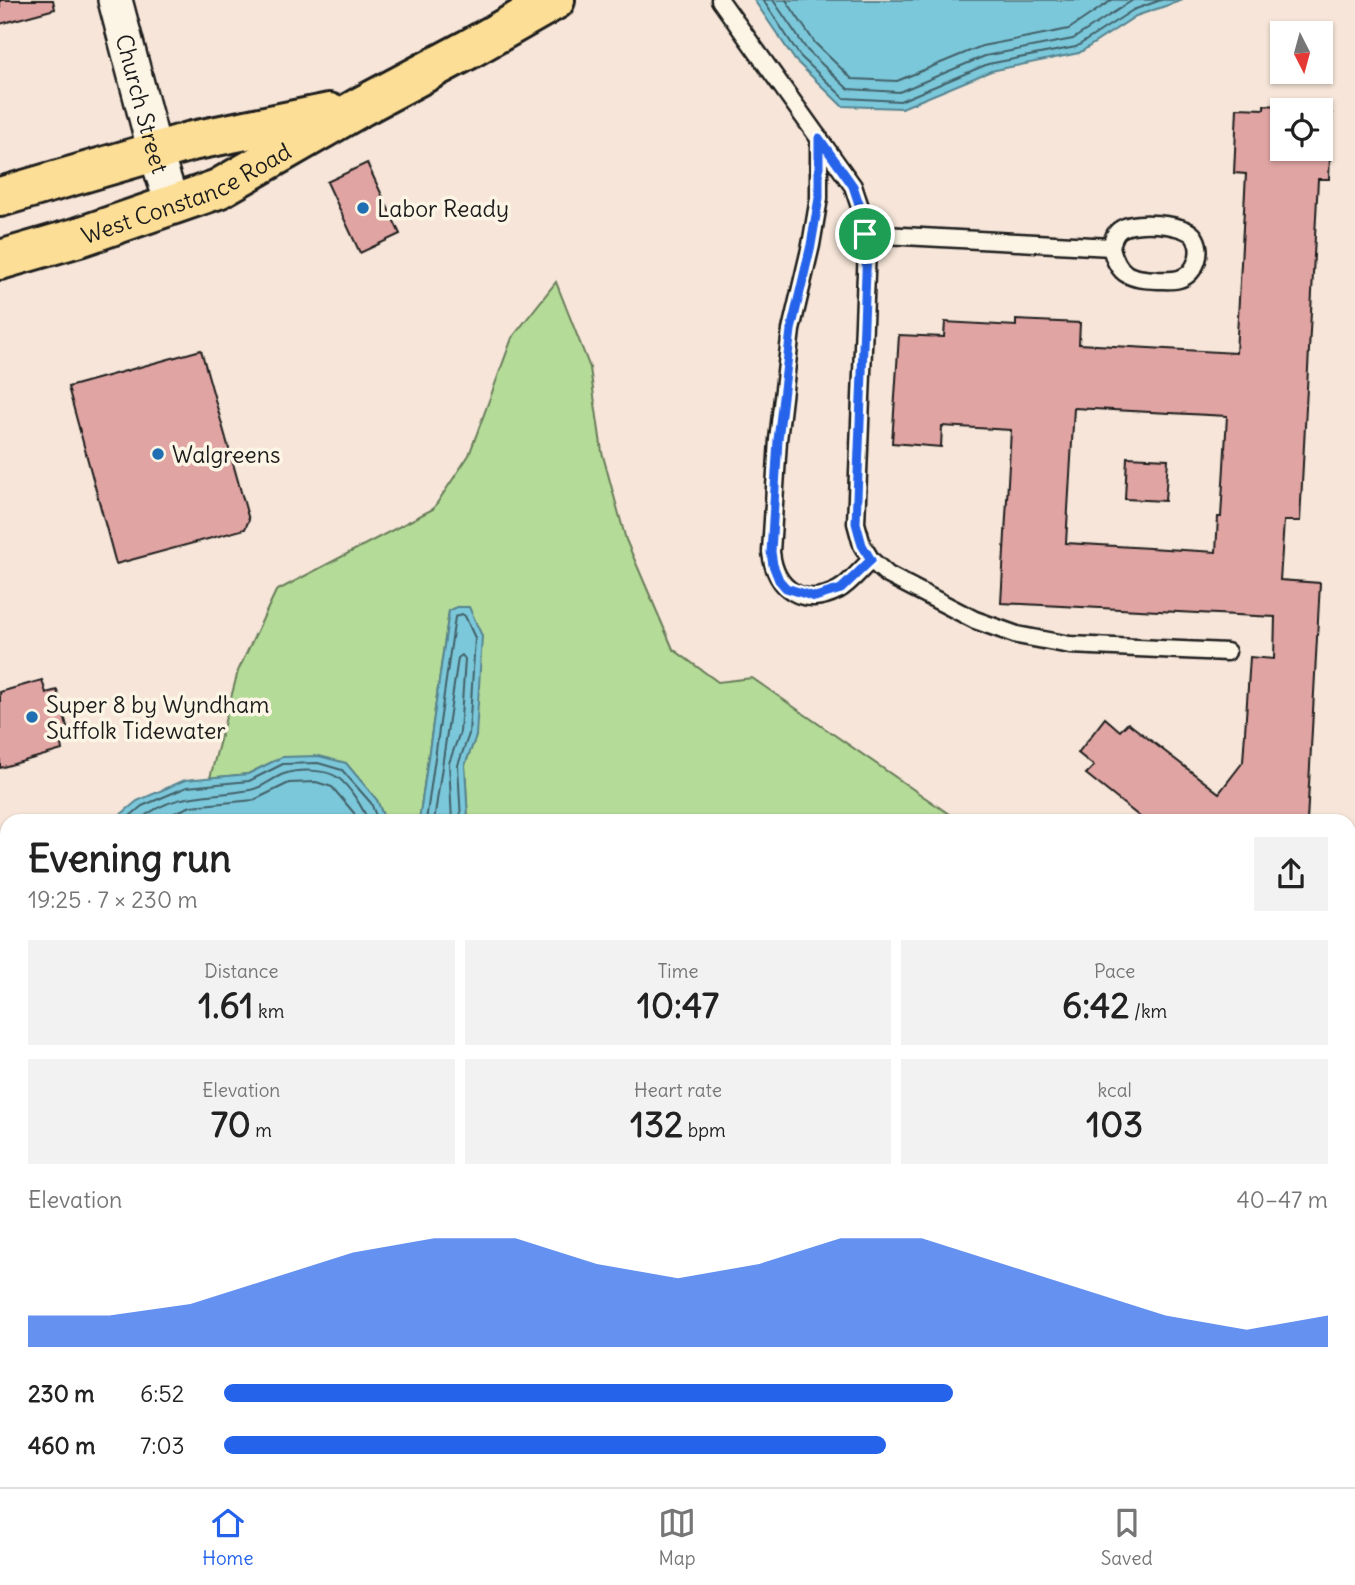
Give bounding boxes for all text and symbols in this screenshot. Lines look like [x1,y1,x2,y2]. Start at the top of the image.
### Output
north arrow [1270,21,1334,84]
map controls [1270,21,1333,161]
street label: Church Street [110,31,176,177]
button: locate [1270,98,1333,161]
street label: West Constance Road [77,136,296,250]
place label: Labor Ready [377,194,509,223]
marker: Labor Ready [355,200,371,216]
pin [835,204,895,264]
icon: arrive [846,215,884,253]
place label: Walgreens [172,440,281,469]
marker: Walgreens [150,446,166,462]
place label: Super 8 by Wyndham Suffolk Tidewater [46,690,269,745]
marker: Super 8 by Wyndham Suffolk Tidewater [24,709,40,725]
text: Evening run [28,835,231,882]
button: share [1254,837,1328,911]
text: 19:25 · 7 × 230 m [28,885,198,914]
text: Distance [204,959,278,983]
text: Time [657,959,699,983]
text: Pace [1094,959,1135,983]
text: 1.61 [198,983,254,1027]
text: 10:47 [637,983,719,1027]
text: 6:42 [1062,983,1130,1027]
text: km [254,999,284,1023]
text: /km [1130,999,1167,1023]
text: Elevation [202,1078,280,1102]
text: Heart rate [634,1078,722,1102]
text: kcal [1098,1078,1132,1102]
text: 70 [211,1102,251,1146]
text: 132 [630,1102,683,1146]
text: 103 [1086,1102,1143,1146]
text: m [251,1118,272,1142]
text: bpm [683,1118,726,1142]
text: Elevation [28,1185,122,1214]
text: 40–47 m [1237,1185,1328,1214]
text: 230 m [28,1379,94,1408]
text: 6:52 [140,1379,184,1408]
text: 460 m [28,1431,95,1460]
text: 7:03 [140,1431,185,1460]
tab: Home [202,1504,254,1570]
tab: Map [658,1504,696,1570]
tab: Saved [1101,1504,1153,1570]

